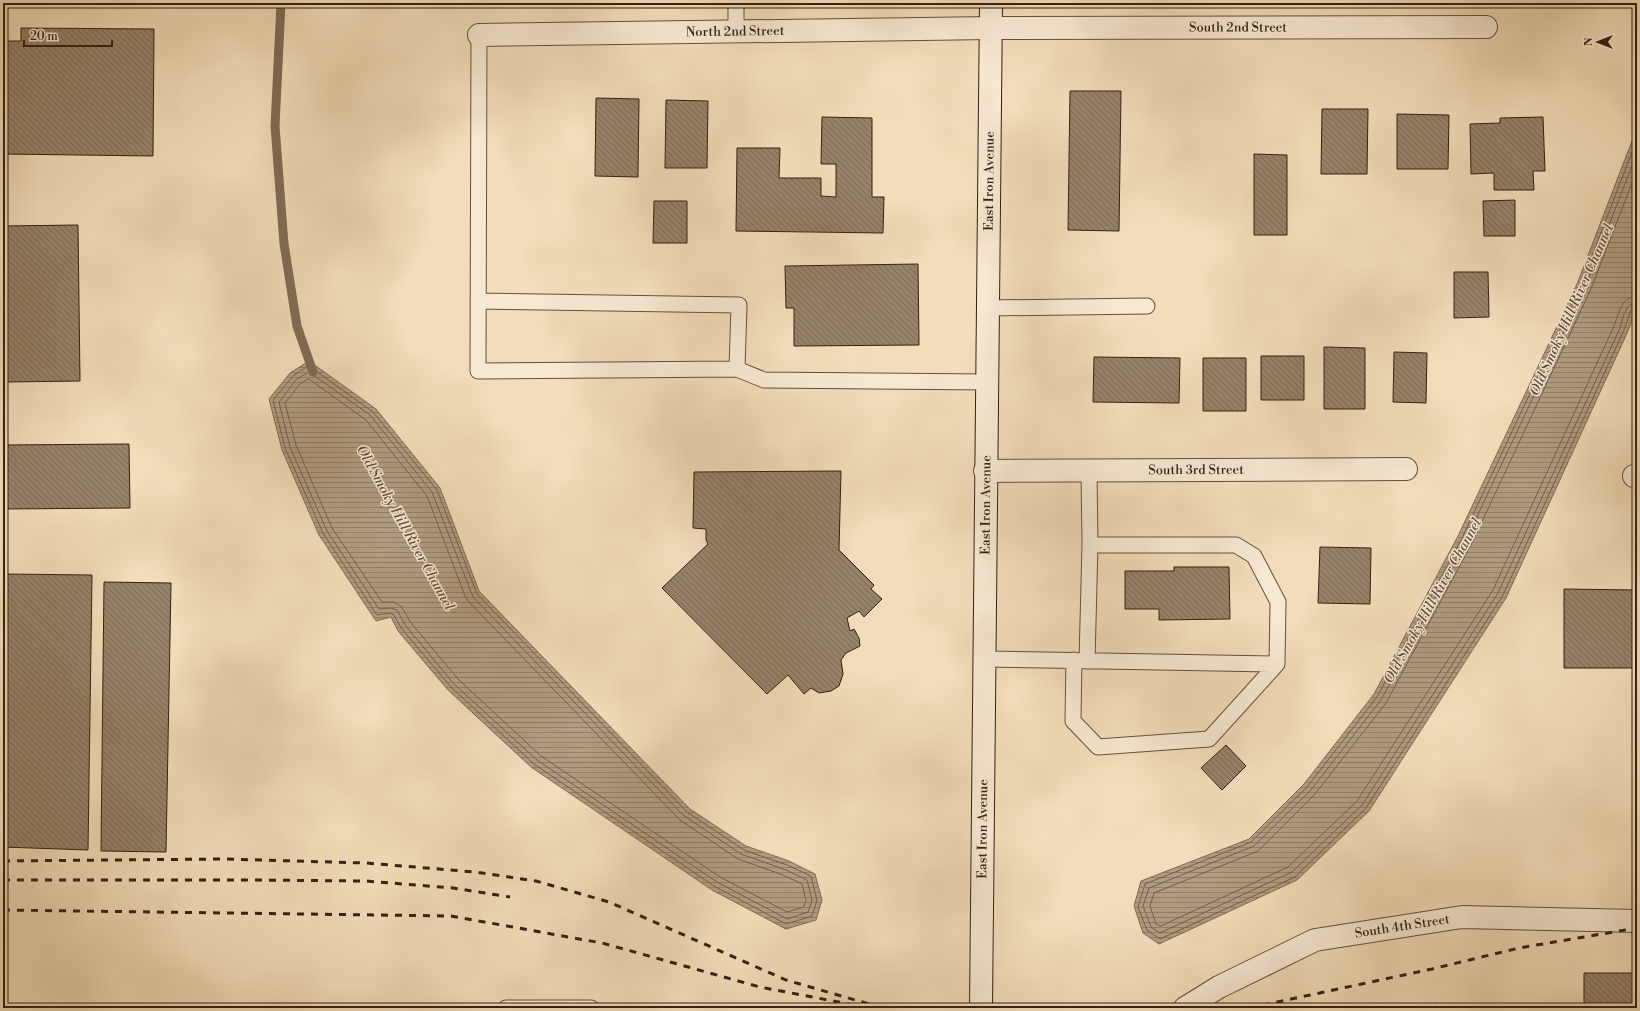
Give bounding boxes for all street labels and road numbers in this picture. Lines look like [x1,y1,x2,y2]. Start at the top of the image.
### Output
street label: South 2nd Street [1189,19,1287,36]
street label: North 2nd Street [686,23,785,40]
street label: East Iron Avenue [981,131,998,231]
street label: East Iron Avenue [978,455,995,555]
street label: South 3rd Street [1148,462,1244,478]
street label: East Iron Avenue [974,779,991,879]
street label: South 4th Street [1354,911,1451,942]

